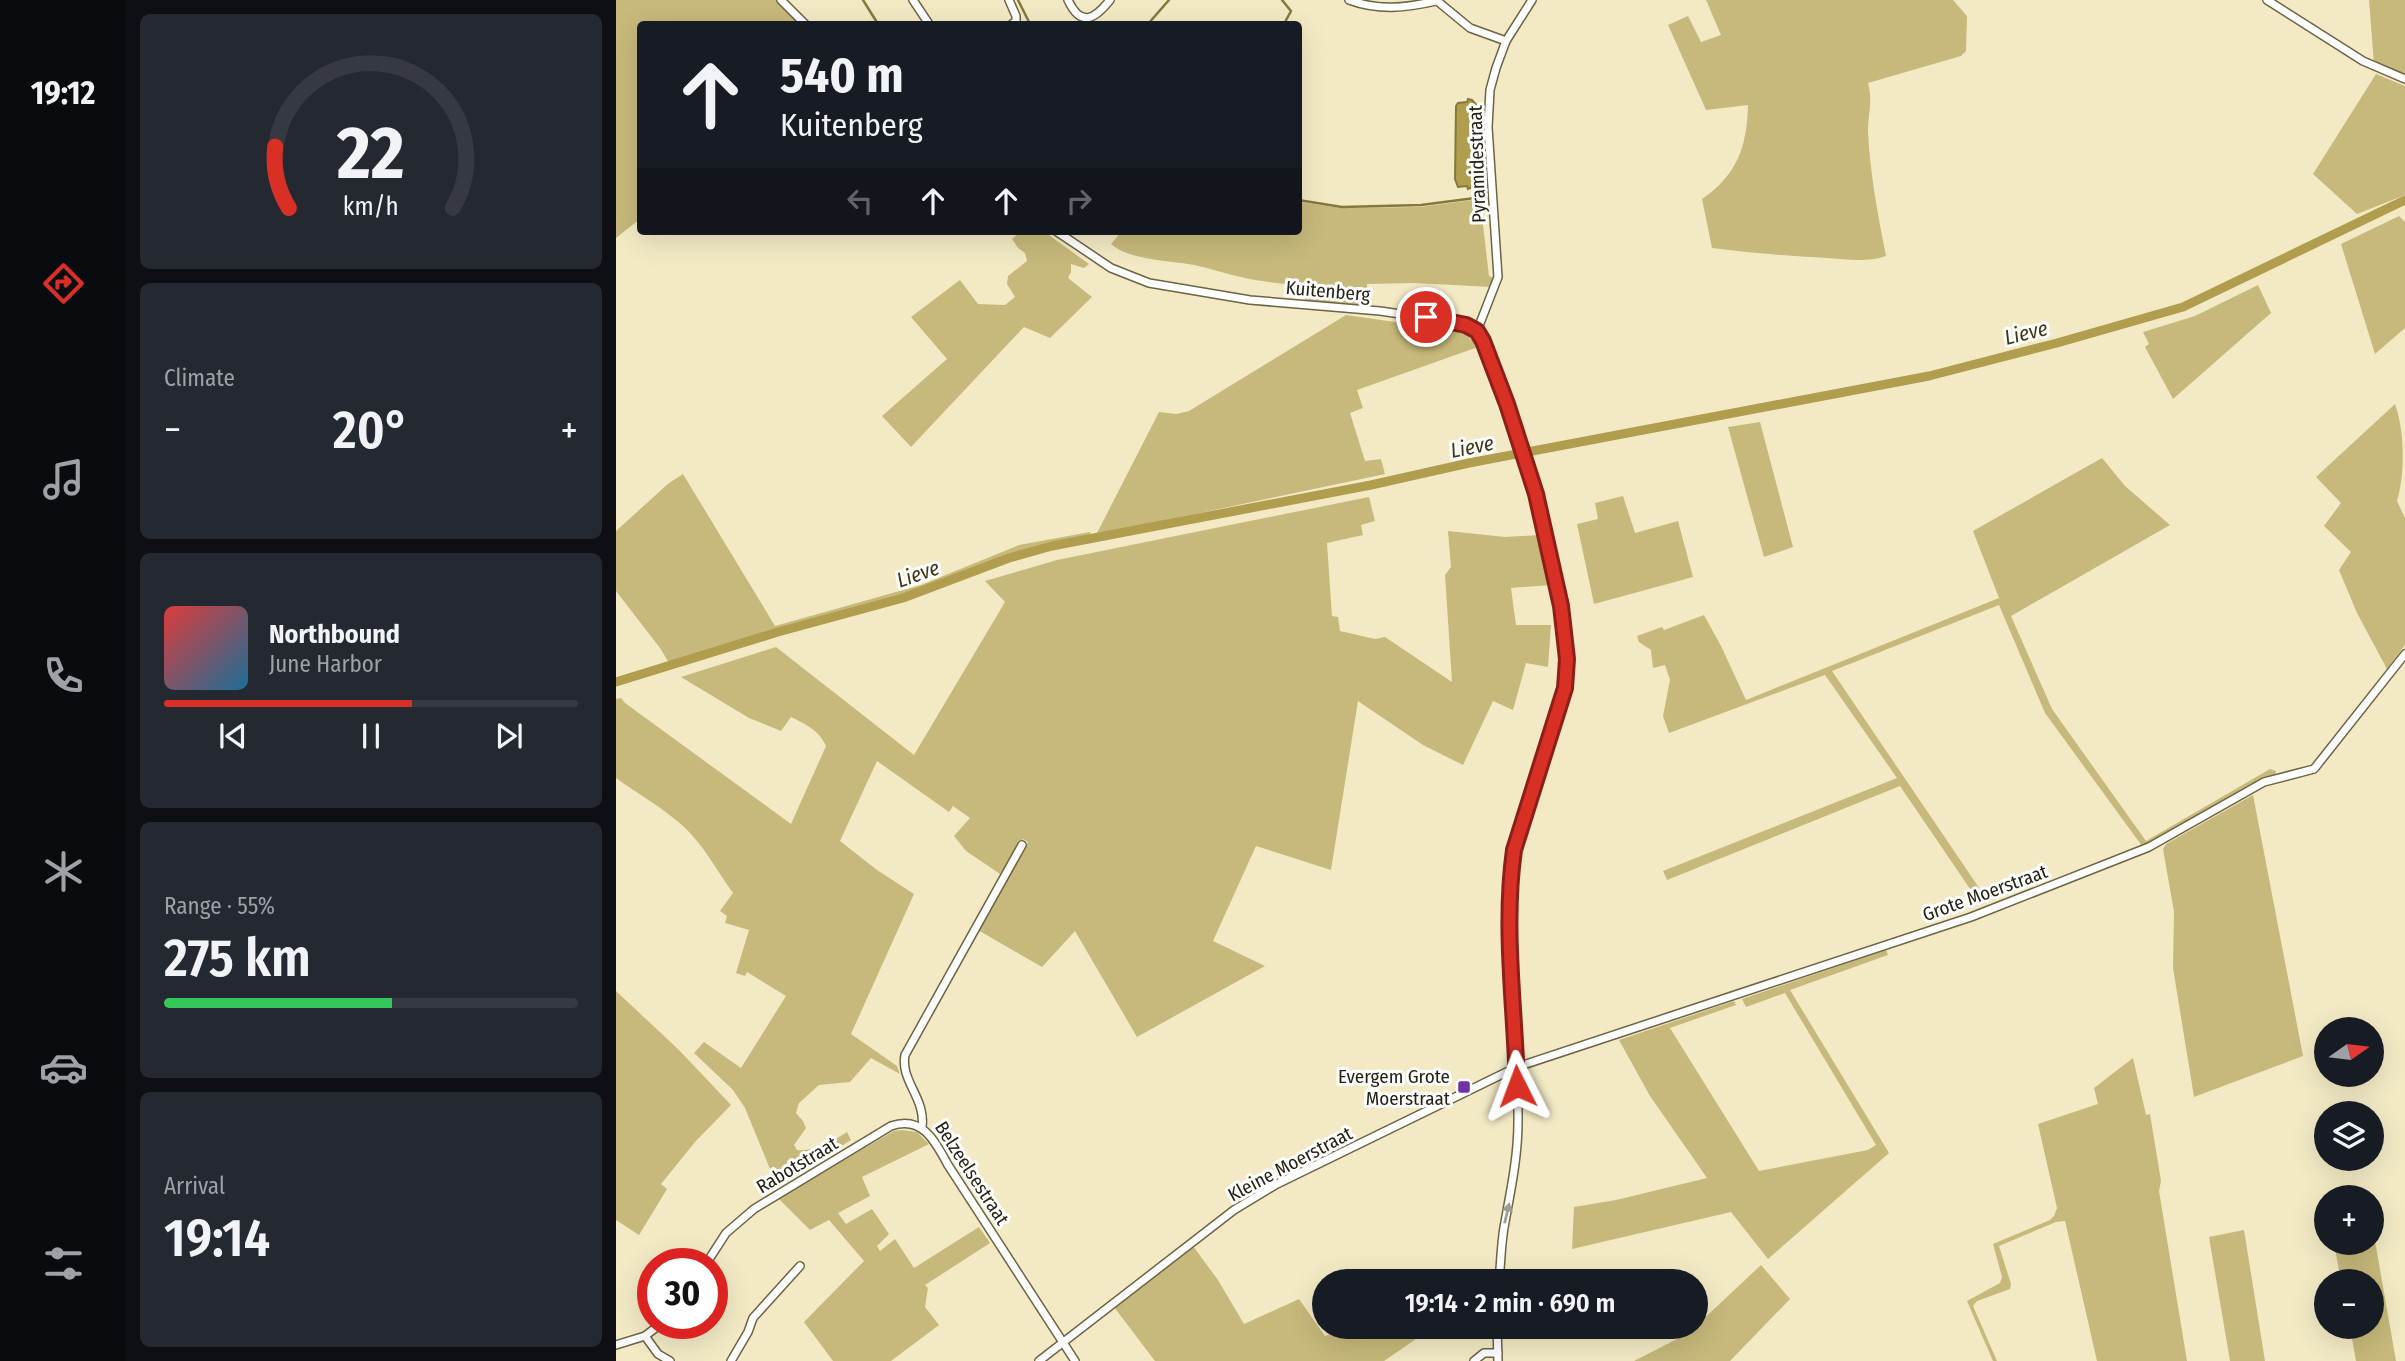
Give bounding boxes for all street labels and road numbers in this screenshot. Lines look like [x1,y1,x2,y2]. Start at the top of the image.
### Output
street label: Pyramidestraat [1463,104,1491,223]
street label: Kuitenberg [1285,276,1371,306]
street label: Grote Moerstraat [1919,860,2051,926]
street label: Belzeelsestraat [930,1117,1014,1230]
street label: Kleine Moerstraat [1224,1121,1357,1206]
street label: Rabotstraat [752,1131,843,1198]

